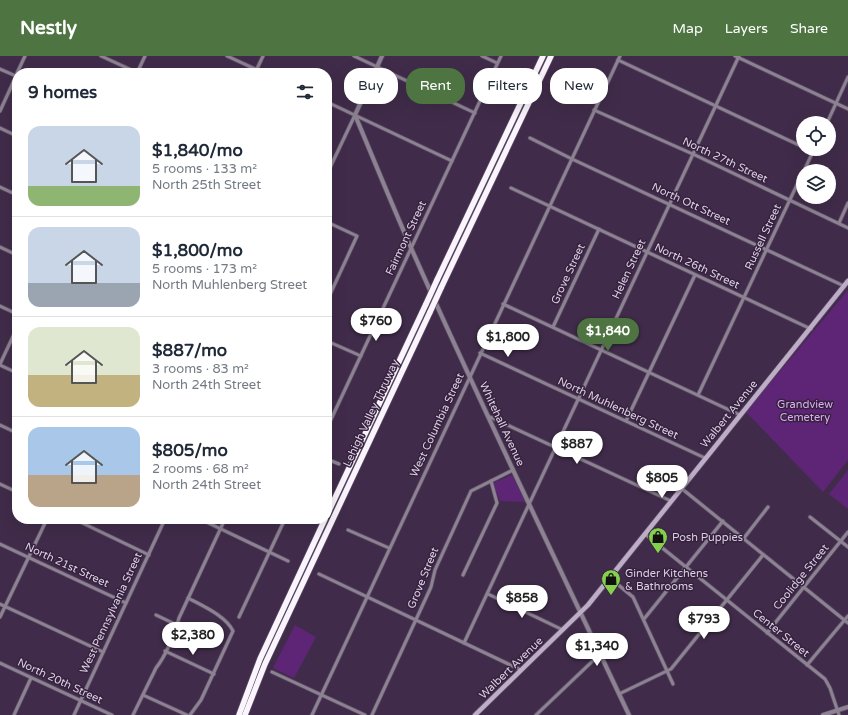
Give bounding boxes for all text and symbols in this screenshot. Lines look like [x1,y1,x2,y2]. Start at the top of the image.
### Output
text: Nestly [20,17,77,39]
text: Map [673,20,703,37]
text: Layers [725,20,768,37]
text: Share [790,20,828,37]
chip: Buy [344,68,398,104]
chip: Rent [406,68,465,104]
chip: Filters [473,68,542,104]
chip: New [550,68,608,104]
icon: filters [294,81,316,103]
text: 9 homes [28,82,97,103]
map controls [796,116,836,204]
button: locate [796,116,836,156]
street label: North 27th Street [680,135,770,185]
text: $1,840/mo [152,140,243,161]
icon: home [60,142,108,190]
text: 5 rooms · 133 m² [152,161,257,177]
button: layers [796,164,836,204]
text: North 25th Street [152,177,261,193]
street label: North Ott Street [650,180,732,228]
street label: Fairmont Street [383,199,429,277]
street label: Russell Street [742,202,784,272]
street label: Helen Street [610,237,648,301]
text: $1,800/mo [152,240,243,261]
street label: North 26th Street [652,241,742,291]
street label: Grove Street [548,242,588,306]
icon: home [60,243,108,291]
text: 5 rooms · 173 m² [152,261,257,277]
text: North Muhlenberg Street [152,277,307,293]
pin: $760 [352,308,400,342]
text: $760 [360,313,392,329]
pin: $1,840 [575,318,641,352]
text: $1,840 [586,323,630,339]
pin: $1,800 [475,324,541,358]
text: $1,800 [486,329,530,345]
text: $887/mo [152,340,227,361]
icon: home [60,343,108,391]
street label: Lehigh Valley Thruway [340,357,402,469]
text: 3 rooms · 83 m² [152,361,249,377]
street label: West Columbia Street [407,371,467,479]
street label: North Muhlenberg Street [556,374,680,442]
text: North 24th Street [152,377,261,393]
street label: Walbert Avenue [698,377,760,451]
street label: Whitehall Avenue [477,380,527,468]
park label: Grandview Cemetery [777,398,833,424]
pin: $887 [553,431,601,465]
text: $887 [561,436,593,452]
text: $805/mo [152,440,228,461]
icon: home [60,443,108,491]
text: 2 rooms · 68 m² [152,461,249,477]
pin: $805 [638,465,686,499]
text: $805 [646,470,678,486]
text: North 24th Street [152,477,261,493]
shop icon: Posh Puppies [647,526,669,554]
place label: Posh Puppies [672,531,743,544]
street label: North 21st Street [23,540,111,590]
street label: Coolidge Street [771,542,831,612]
street label: Grove Street [405,545,441,611]
street label: West Pennsylvania Street [77,551,145,675]
place label: Ginder Kitchens & Bathrooms [625,567,708,593]
shop icon: Ginder Kitchens & Bathrooms [600,568,622,596]
pin: $858 [498,585,546,619]
text: $858 [506,590,538,606]
pin: $793 [680,606,728,640]
street label: Center Street [750,606,812,660]
text: $793 [688,611,720,627]
pin: $2,380 [160,622,226,656]
text: $2,380 [171,627,215,643]
pin: $1,340 [564,633,630,667]
street label: Walbert Avenue [476,634,546,702]
text: $1,340 [575,638,619,654]
street label: North 20th Street [15,656,105,706]

